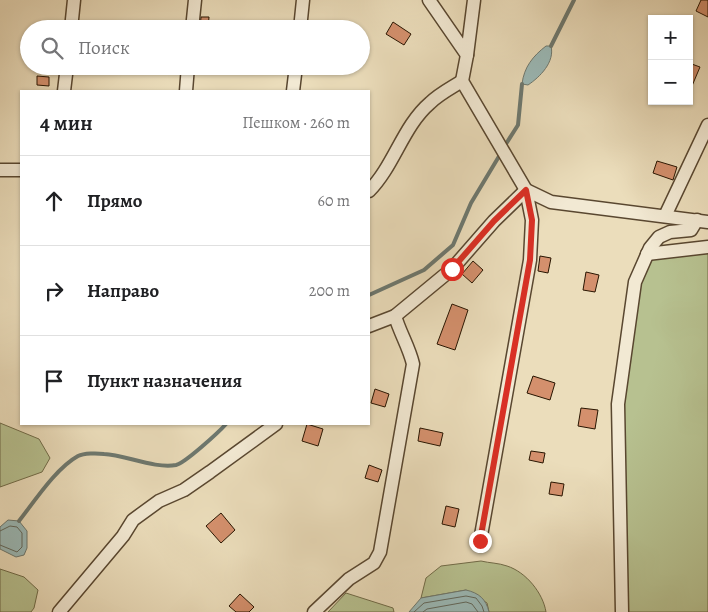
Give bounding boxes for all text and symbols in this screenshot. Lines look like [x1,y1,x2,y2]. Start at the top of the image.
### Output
map controls [648,15,693,105]
button: + [648,15,693,60]
search box [20,20,370,75]
icon: search [38,34,66,62]
text: Поиск [78,35,130,61]
button: − [648,60,693,105]
text: 4 мин [40,109,93,137]
text: Пешком · 260 m [242,112,350,134]
icon: ahead [40,187,68,215]
text: Прямо [87,188,142,214]
text: 60 m [318,190,350,212]
route start [441,258,464,281]
icon: right [40,277,68,305]
text: Направо [87,278,159,304]
text: 200 m [309,280,350,302]
icon: arrive [40,367,68,395]
text: Пункт назначения [87,368,242,394]
route end [469,530,492,553]

